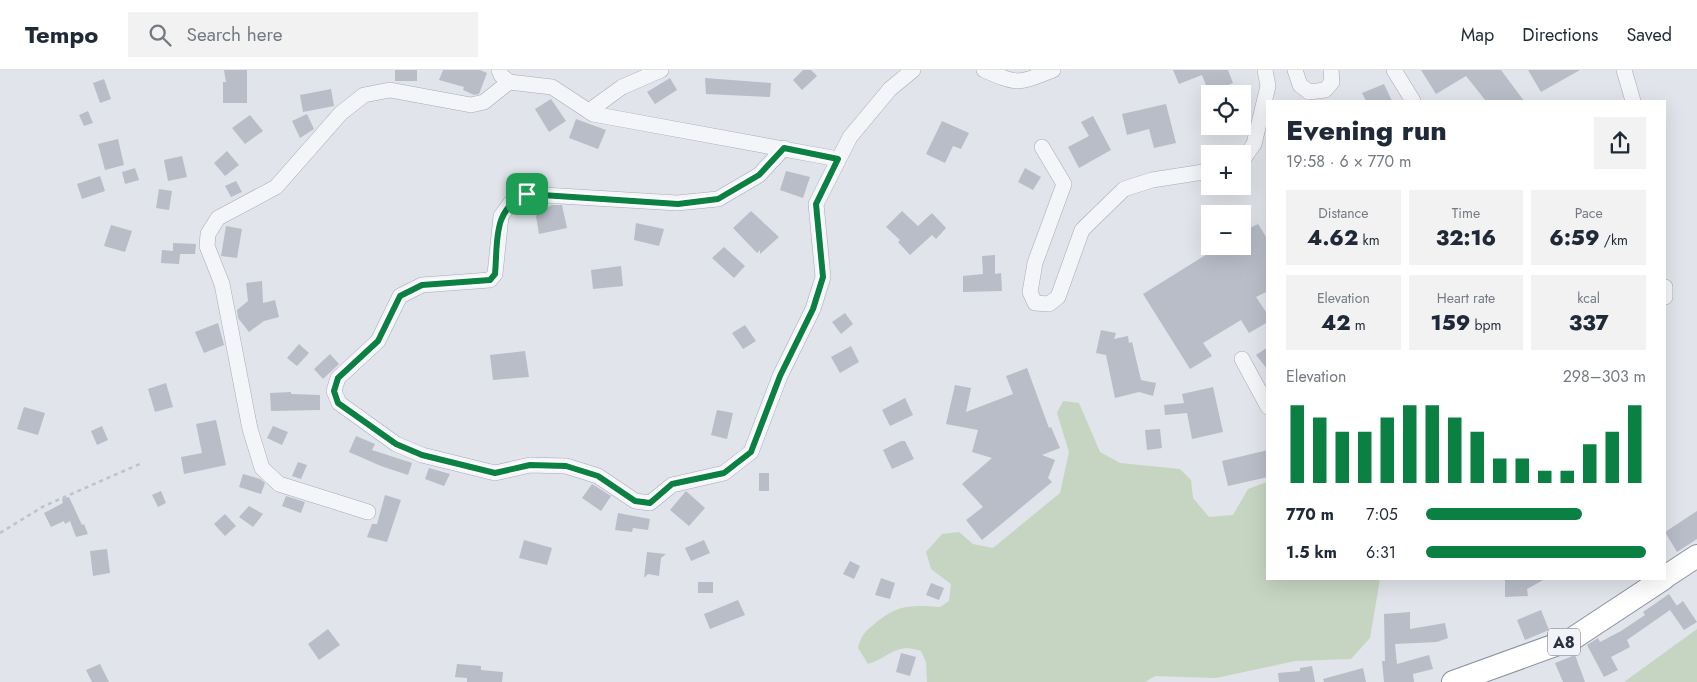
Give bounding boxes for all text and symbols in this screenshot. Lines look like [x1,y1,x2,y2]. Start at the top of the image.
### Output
search box [128,12,478,57]
text: Tempo [25,17,98,52]
icon: search [146,21,174,49]
text: Search here [186,21,283,48]
text: Map [1461,22,1494,48]
text: Directions [1522,22,1598,48]
text: Saved [1626,22,1672,48]
map controls [1201,85,1251,255]
button: locate [1201,85,1251,135]
text: Evening run [1286,110,1447,151]
button: share [1594,117,1646,169]
button: + [1201,145,1251,195]
text: 19:58 · 6 × 770 m [1286,150,1411,173]
pin [506,173,548,215]
icon: arrive [513,180,541,208]
text: Distance [1318,203,1368,223]
text: Time [1452,203,1480,223]
text: Pace [1575,203,1603,223]
button: − [1201,205,1251,255]
text: 4.62 [1307,223,1358,253]
text: 32:16 [1436,223,1496,253]
text: 6:59 [1549,223,1600,253]
text: km [1358,230,1380,250]
text: /km [1600,230,1628,250]
text: Elevation [1317,288,1370,308]
text: Heart rate [1437,288,1495,308]
text: kcal [1577,288,1600,308]
text: 42 [1321,308,1351,338]
text: 159 [1431,308,1470,338]
text: 337 [1569,308,1609,338]
text: m [1351,315,1366,335]
text: bpm [1470,315,1501,335]
text: Elevation [1286,365,1346,388]
text: 298–303 m [1563,365,1646,388]
text: 770 m [1286,503,1334,526]
text: 7:05 [1366,503,1398,526]
text: 1.5 km [1286,541,1337,564]
text: 6:31 [1366,541,1396,564]
road number: A8 [1548,628,1580,656]

